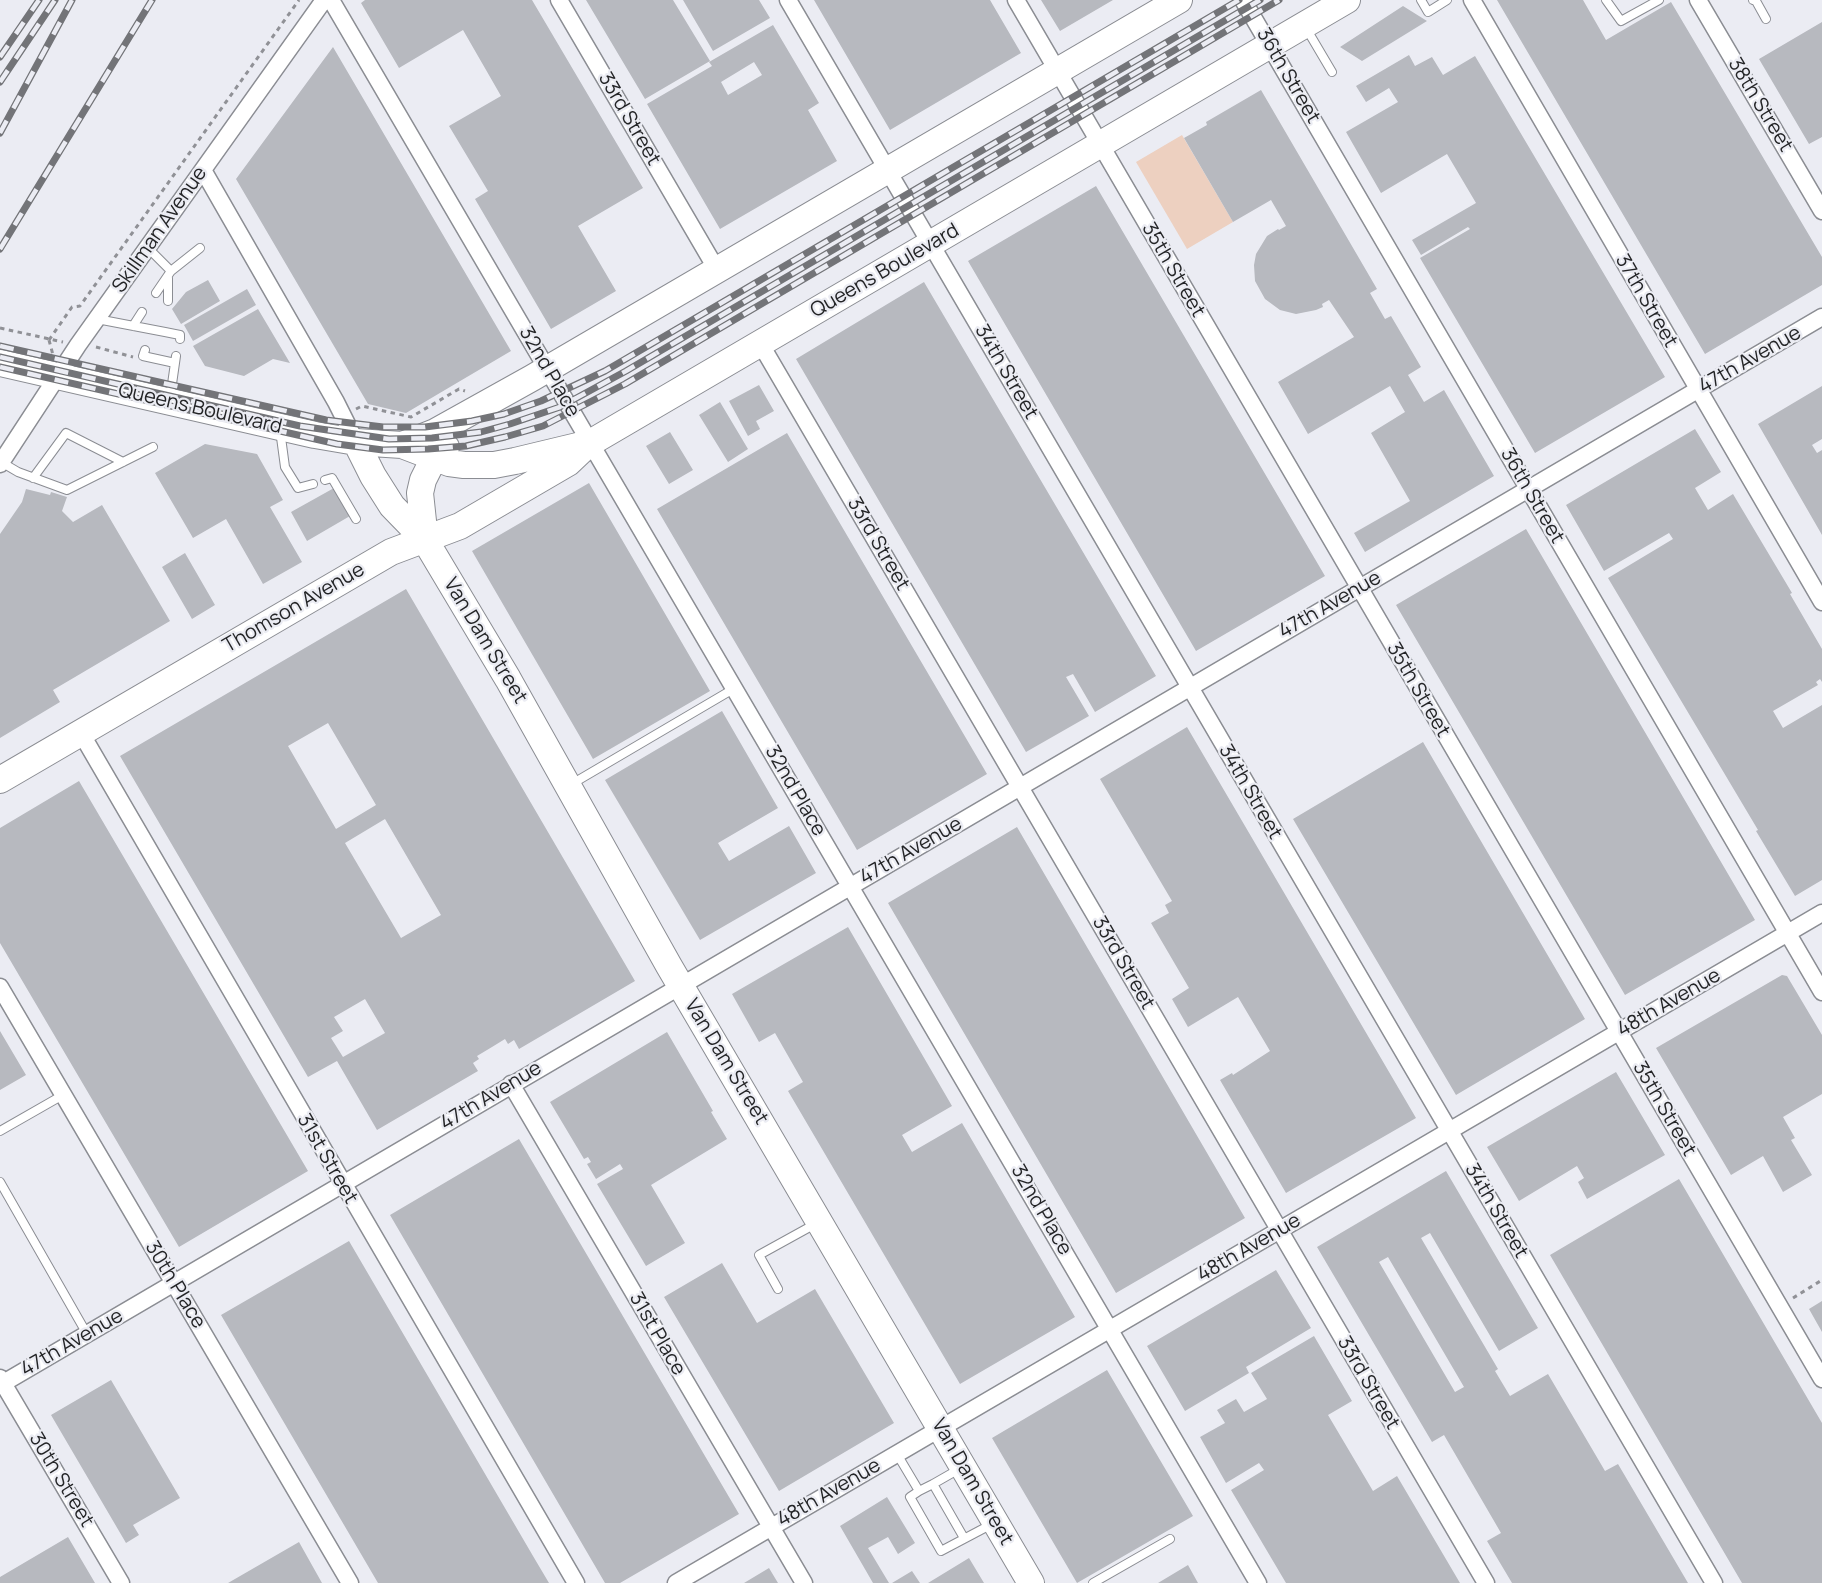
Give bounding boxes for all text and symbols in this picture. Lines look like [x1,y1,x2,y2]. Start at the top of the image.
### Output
street label: 36th Street [1251,24,1325,128]
street label: 38th Street [1723,54,1797,156]
street label: 33rd Street [593,68,665,170]
street label: Skillman Avenue [108,162,212,298]
street label: 35th Street [1136,218,1210,322]
street label: Queens Boulevard [807,219,963,323]
street label: 37th Street [1610,250,1682,352]
street label: 34th Street [969,320,1043,424]
street label: 47th Avenue [1695,321,1805,399]
street label: 32nd Place [513,323,585,421]
street label: Queens Boulevard [116,378,284,440]
street label: 36th Street [1495,444,1569,548]
street label: 33rd Street [842,493,914,595]
street label: Thomson Avenue [219,558,369,658]
street label: 47th Avenue [1275,566,1385,644]
street label: Van Dam Street [438,574,532,708]
street label: 35th Street [1381,638,1455,742]
street label: 34th Street [1213,740,1287,844]
street label: 32nd Place [759,742,831,840]
street label: 47th Avenue [856,812,966,890]
street label: 33rd Street [1087,912,1159,1014]
street label: 48th Avenue [1613,964,1725,1042]
street label: Van Dam Street [679,995,773,1129]
street label: 47th Avenue [436,1056,546,1136]
street label: 35th Street [1627,1057,1701,1161]
street label: 31st Street [292,1110,362,1208]
street label: 34th Street [1459,1159,1533,1263]
street label: 32nd Place [1005,1161,1077,1259]
street label: 48th Avenue [1193,1209,1305,1287]
street label: 30th Place [140,1237,210,1333]
street label: 31st Place [624,1288,690,1380]
street label: 47th Avenue [17,1304,127,1382]
street label: 33rd Street [1332,1332,1404,1434]
street label: Van Dam Street [926,1414,1018,1550]
street label: 30th Street [23,1428,99,1532]
street label: 48th Avenue [773,1454,885,1532]

